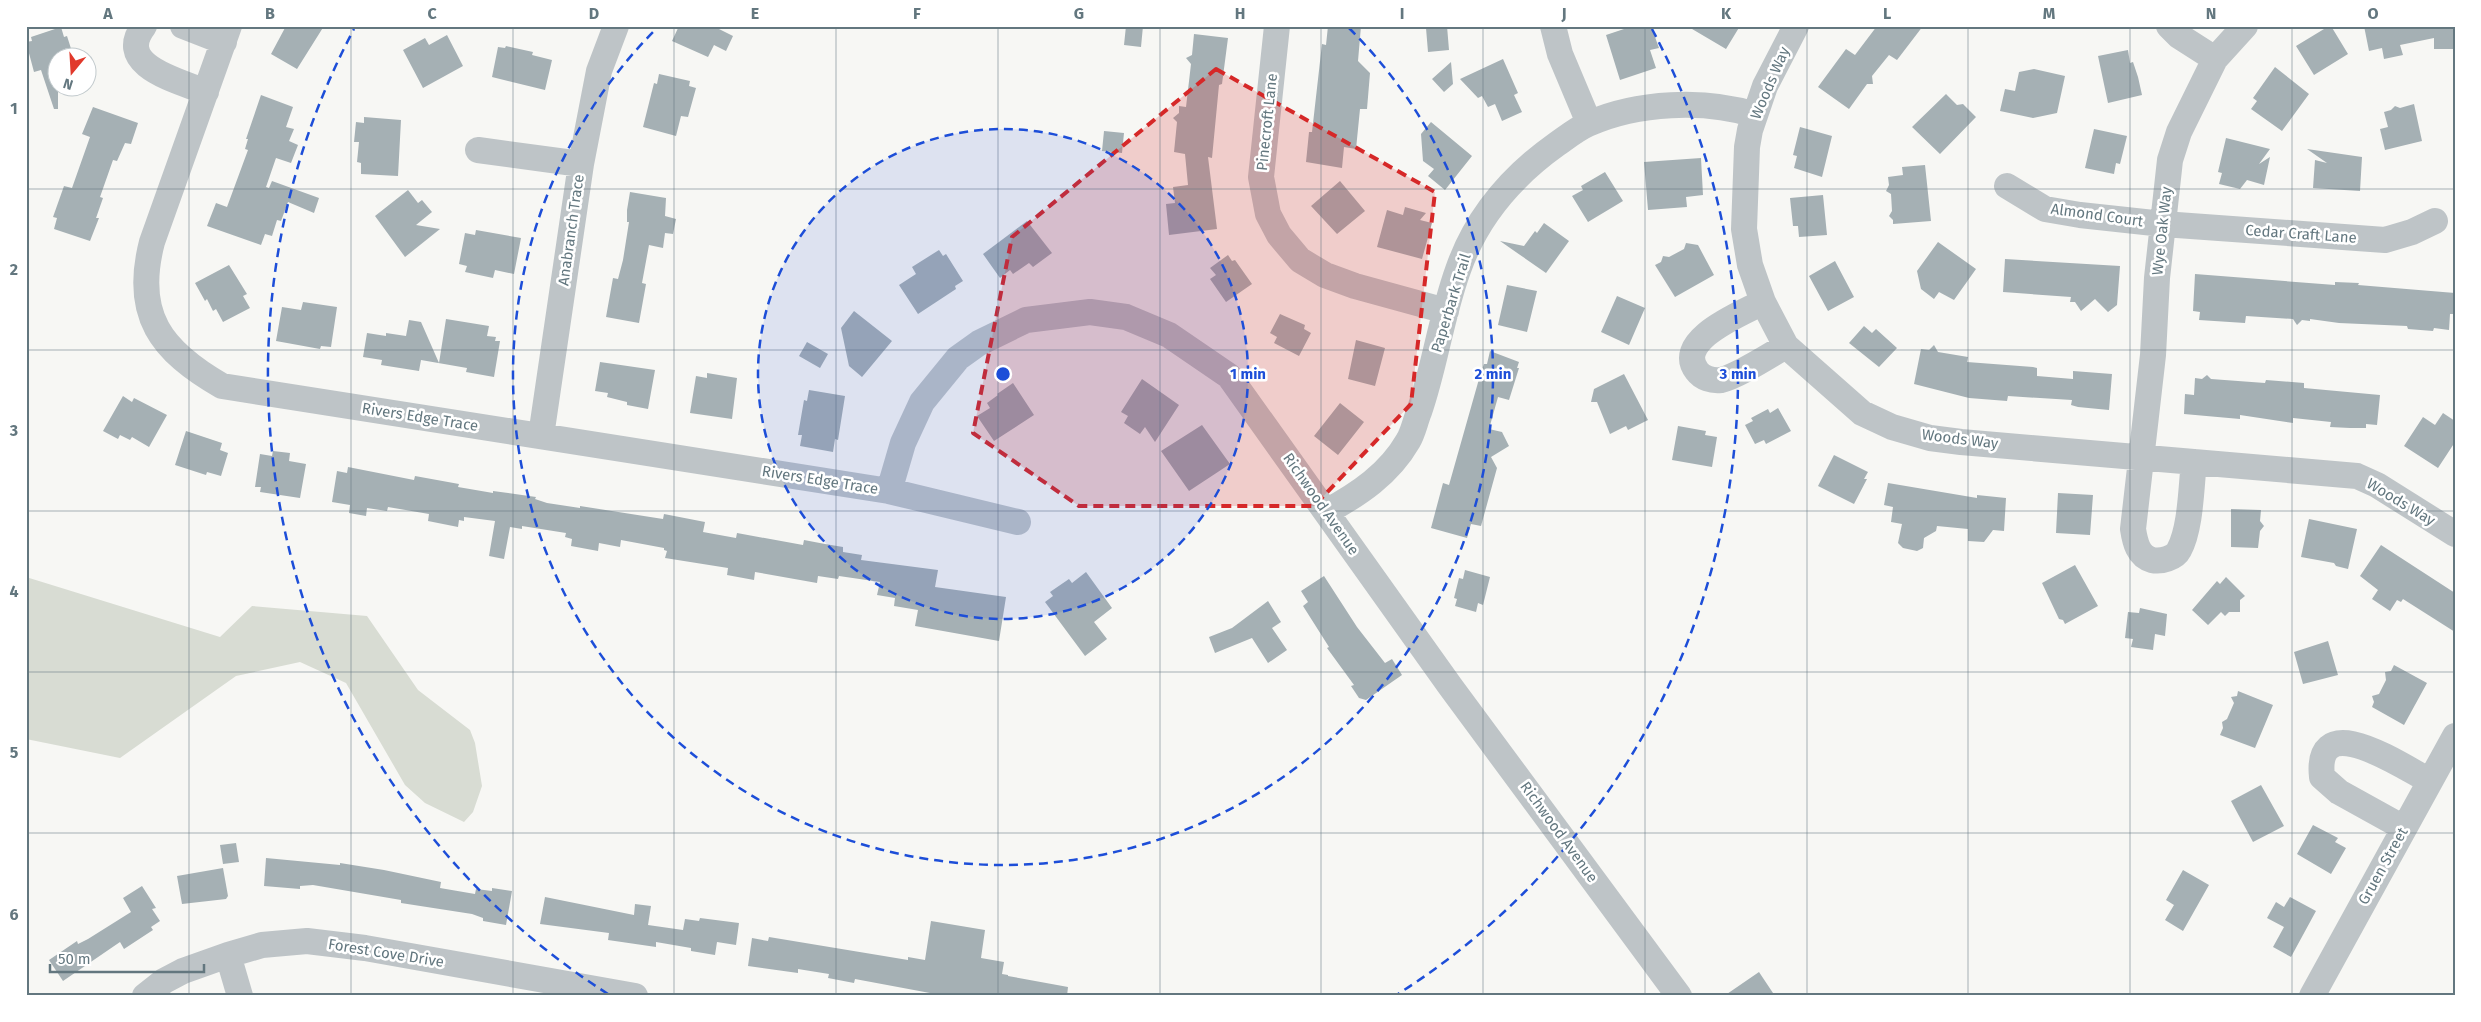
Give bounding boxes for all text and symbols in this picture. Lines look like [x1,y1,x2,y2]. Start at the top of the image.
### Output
text: A [102,4,113,23]
text: B [265,4,275,23]
text: C [427,4,437,23]
text: D [589,4,599,23]
text: E [751,4,759,23]
text: F [913,4,921,23]
text: G [1074,4,1084,23]
text: H [1235,4,1245,23]
text: I [1400,4,1404,23]
text: J [1560,4,1567,23]
text: K [1721,4,1732,23]
text: L [1883,4,1891,23]
text: M [2043,4,2056,23]
text: N [2206,4,2216,23]
text: O [2367,4,2379,23]
street label: Woods Way [1747,43,1794,122]
north arrow [48,48,98,98]
street label: Pinecroft Lane [1253,72,1281,172]
text: N [61,74,75,93]
text: 1 [10,99,18,118]
street label: Anabranch Trace [554,173,588,287]
street label: Wye Oak Way [2148,185,2176,276]
street label: Almond Court [2050,200,2145,230]
street label: Cedar Craft Lane [2245,221,2357,247]
street label: Paperbark Trail [1427,251,1475,355]
text: 2 [10,260,18,279]
centre of rings [994,365,1012,383]
text: 1 min [1230,365,1266,383]
text: 2 min [1475,365,1511,383]
text: 3 min [1719,365,1756,383]
street label: Rivers Edge Trace [361,399,479,435]
text: 3 [9,421,18,440]
street label: Woods Way [1921,425,2000,453]
street label: Richwood Avenue [1279,450,1363,558]
street label: Rivers Edge Trace [761,462,879,498]
street label: Woods Way [2363,474,2439,530]
text: 4 [9,582,19,601]
text: 5 [10,743,19,762]
street label: Richwood Avenue [1516,778,1602,886]
street label: Gruen Street [2354,824,2412,908]
text: 6 [9,905,19,924]
street label: Forest Cove Drive [327,935,445,971]
scale bar [50,942,204,974]
text: 50 m [58,950,91,968]

